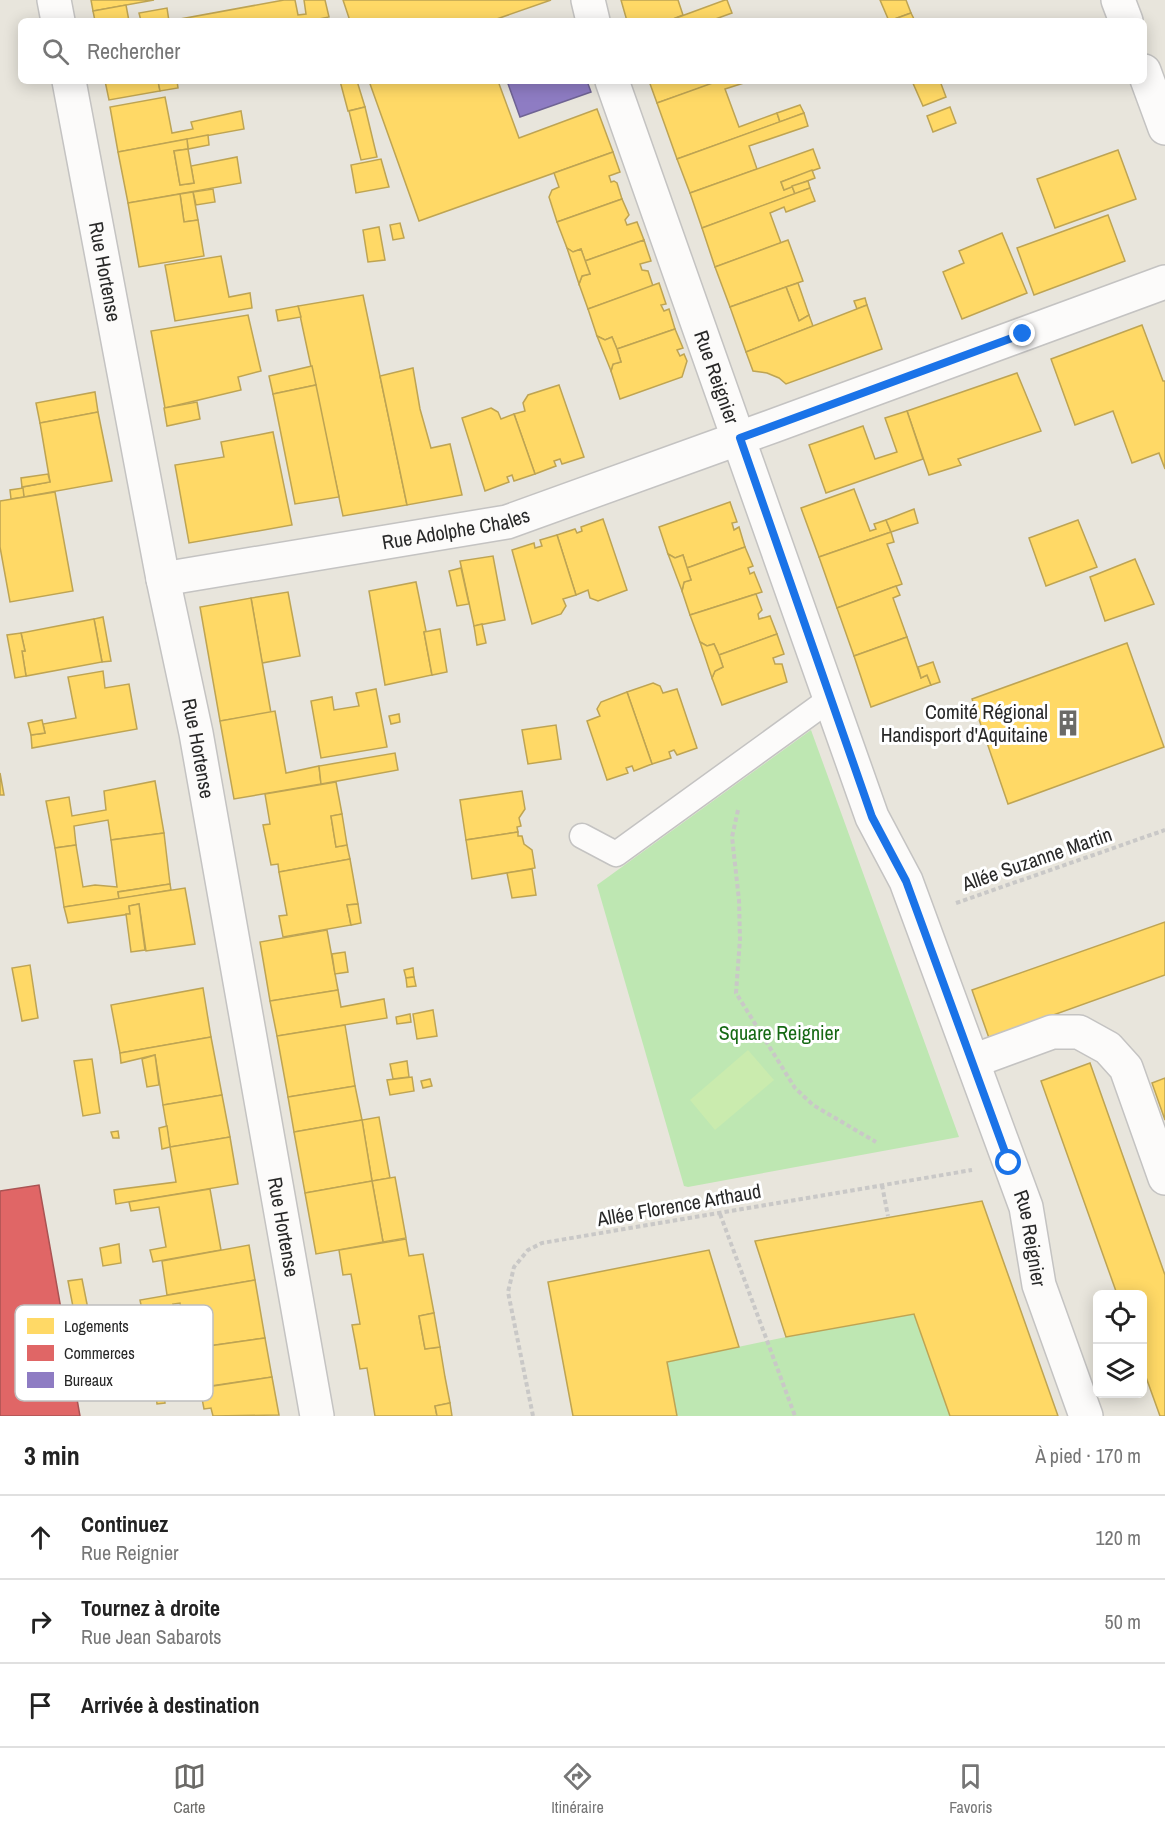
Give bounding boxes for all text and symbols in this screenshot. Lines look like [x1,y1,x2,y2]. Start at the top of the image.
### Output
search box [18,18,1147,84]
icon: search [39,35,72,68]
text: Rechercher [87,36,180,66]
street label: Rue Hortense [83,219,128,324]
route end [1009,320,1035,346]
street label: Rue Reignier [688,326,746,428]
street label: Rue Adolphe Chales [380,501,533,556]
street label: Rue Hortense [176,696,221,801]
place label: Comité Régional Handisport d'Aquitaine [881,698,1048,748]
building icon: Comité Régional Handisport d'Aquitaine [1053,708,1083,738]
street label: Allée Suzanne Martin [957,820,1115,897]
park label: Square Reignier [719,1019,840,1046]
route start [995,1149,1021,1175]
street label: Rue Hortense [262,1175,306,1279]
street label: Allée Florence Arthaud [594,1177,763,1232]
street label: Rue Reignier [1008,1186,1053,1289]
map controls [1093,1290,1147,1398]
button: locate [1093,1290,1147,1344]
legend [15,1305,213,1401]
text: Logements [64,1315,129,1337]
text: Commerces [64,1342,135,1364]
button: layers [1093,1344,1147,1398]
text: Bureaux [64,1369,113,1391]
text: 3 min [24,1438,80,1473]
text: À pied · 170 m [1035,1442,1141,1469]
text: Continuez [81,1509,168,1539]
icon: ahead [24,1521,57,1554]
text: 120 m [1095,1524,1141,1551]
text: Rue Reignier [81,1539,179,1566]
text: Tournez à droite [81,1593,220,1623]
icon: right [24,1605,57,1638]
text: 50 m [1105,1608,1141,1635]
text: Rue Jean Sabarots [81,1623,221,1650]
icon: arrive [24,1689,57,1722]
text: Arrivée à destination [81,1690,259,1720]
tab: Carte [173,1760,206,1818]
tab: Itinéraire [551,1760,604,1818]
tab: Favoris [949,1760,992,1818]

